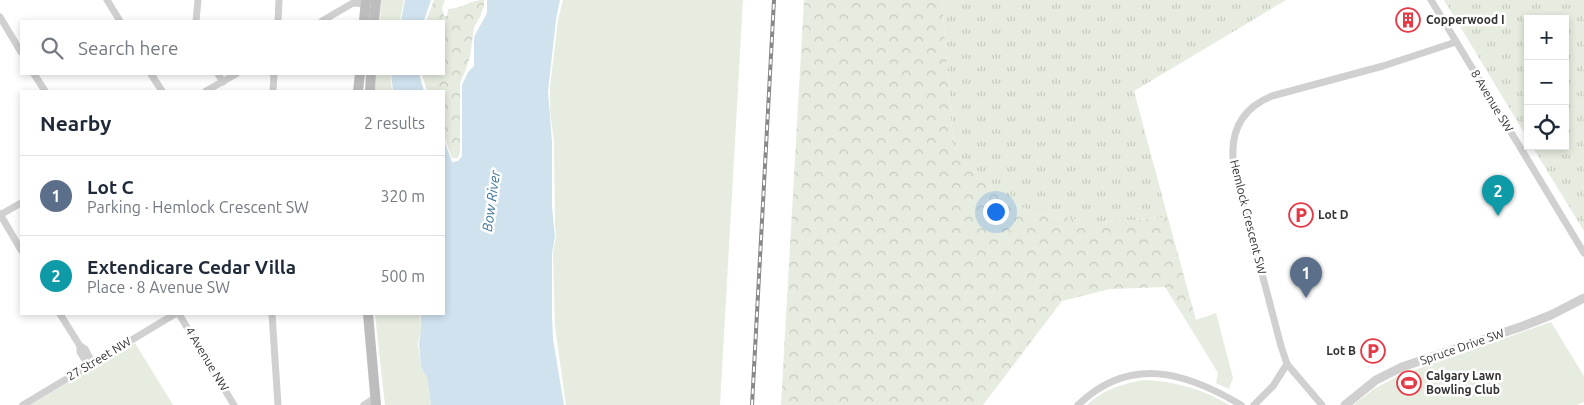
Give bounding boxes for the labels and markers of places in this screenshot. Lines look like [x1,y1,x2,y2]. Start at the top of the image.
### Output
building icon: Copperwood I [1395,7,1421,33]
place label: Copperwood I [1426,13,1505,26]
pin: 2 [1482,175,1514,216]
parking icon: Lot D [1288,202,1314,228]
place label: Lot D [1318,208,1349,221]
pin: 1 [1290,257,1322,298]
parking icon: Lot B [1360,338,1386,364]
place label: Lot B [1326,344,1356,357]
place label: Calgary Lawn Bowling Club [1426,369,1502,396]
sports icon: Calgary Lawn Bowling Club [1396,370,1422,396]

